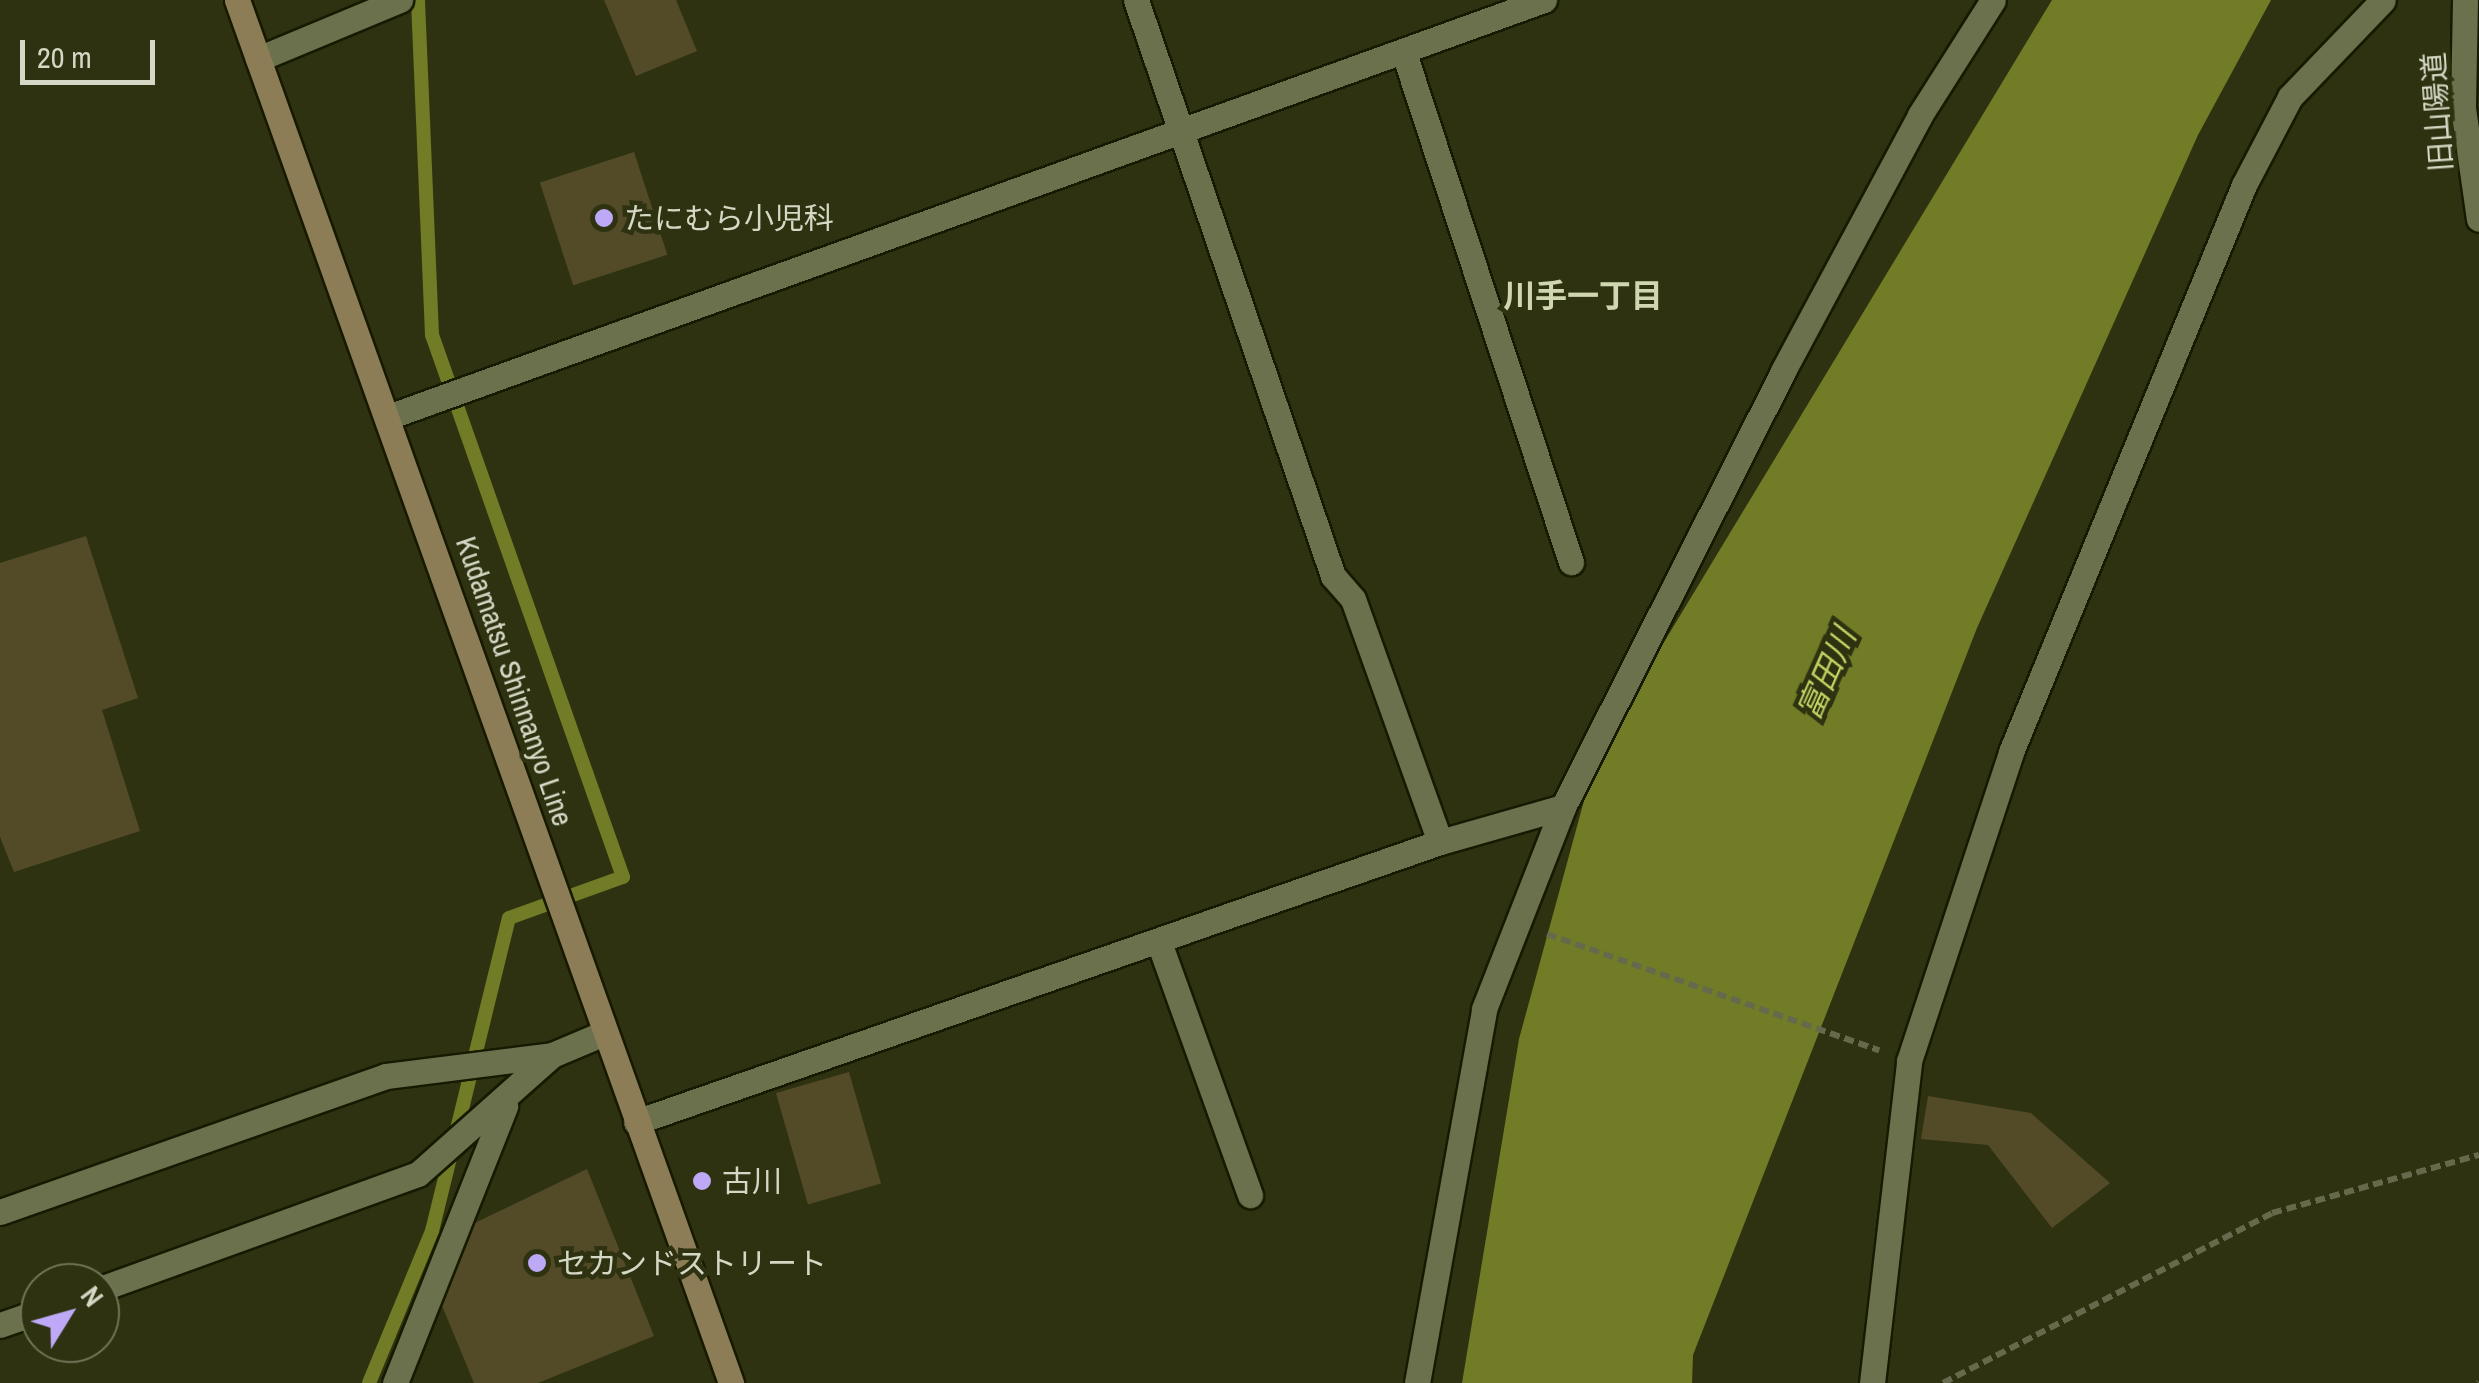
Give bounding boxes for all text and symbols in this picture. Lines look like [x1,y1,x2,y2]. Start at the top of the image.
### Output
scale bar [25,20,160,82]
text: 20 m [37,37,92,77]
street label: 旧山陽道 [2415,51,2459,173]
place label: たにむら小児科 [624,200,834,236]
marker: たにむら小児科 [593,207,615,229]
district label: 川手一丁目 [1503,277,1663,315]
street label: Kudamatsu Shinnanyo Line [449,532,581,830]
water label: 富田川 [1790,622,1864,726]
place label: 古川 [722,1163,782,1199]
marker: 古川 [691,1170,713,1192]
place label: セカンドストリート [557,1245,827,1281]
marker: セカンドストリート [526,1252,548,1274]
north arrow [20,1263,120,1363]
text: N [72,1278,113,1314]

